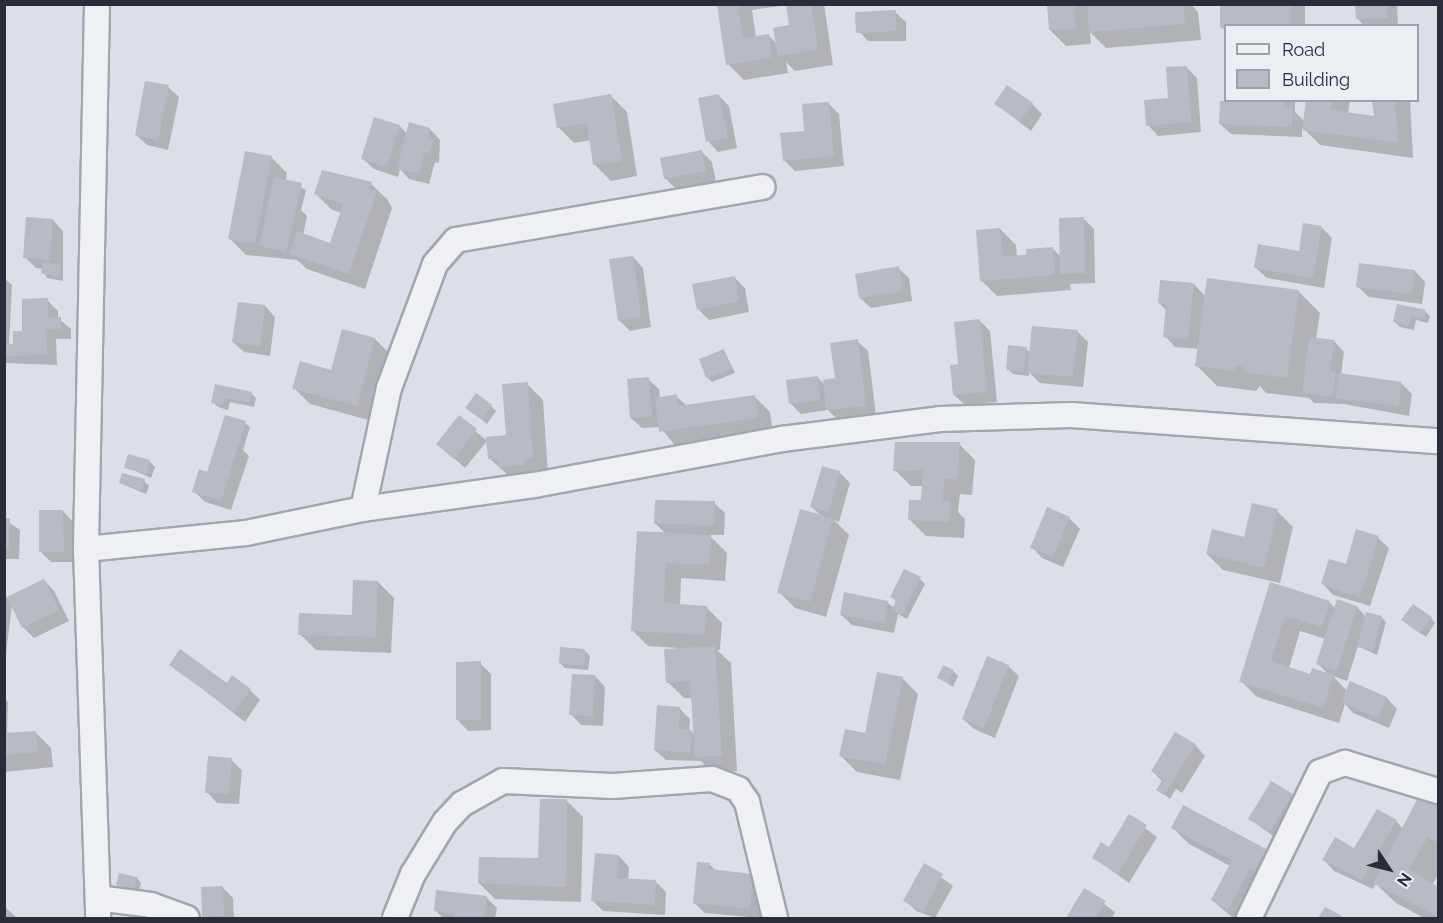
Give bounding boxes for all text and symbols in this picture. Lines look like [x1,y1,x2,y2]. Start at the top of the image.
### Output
legend [1224,24,1419,102]
text: Road [1282,39,1325,60]
text: Building [1282,69,1350,90]
north arrow [1359,839,1419,899]
text: N [1393,869,1415,890]

